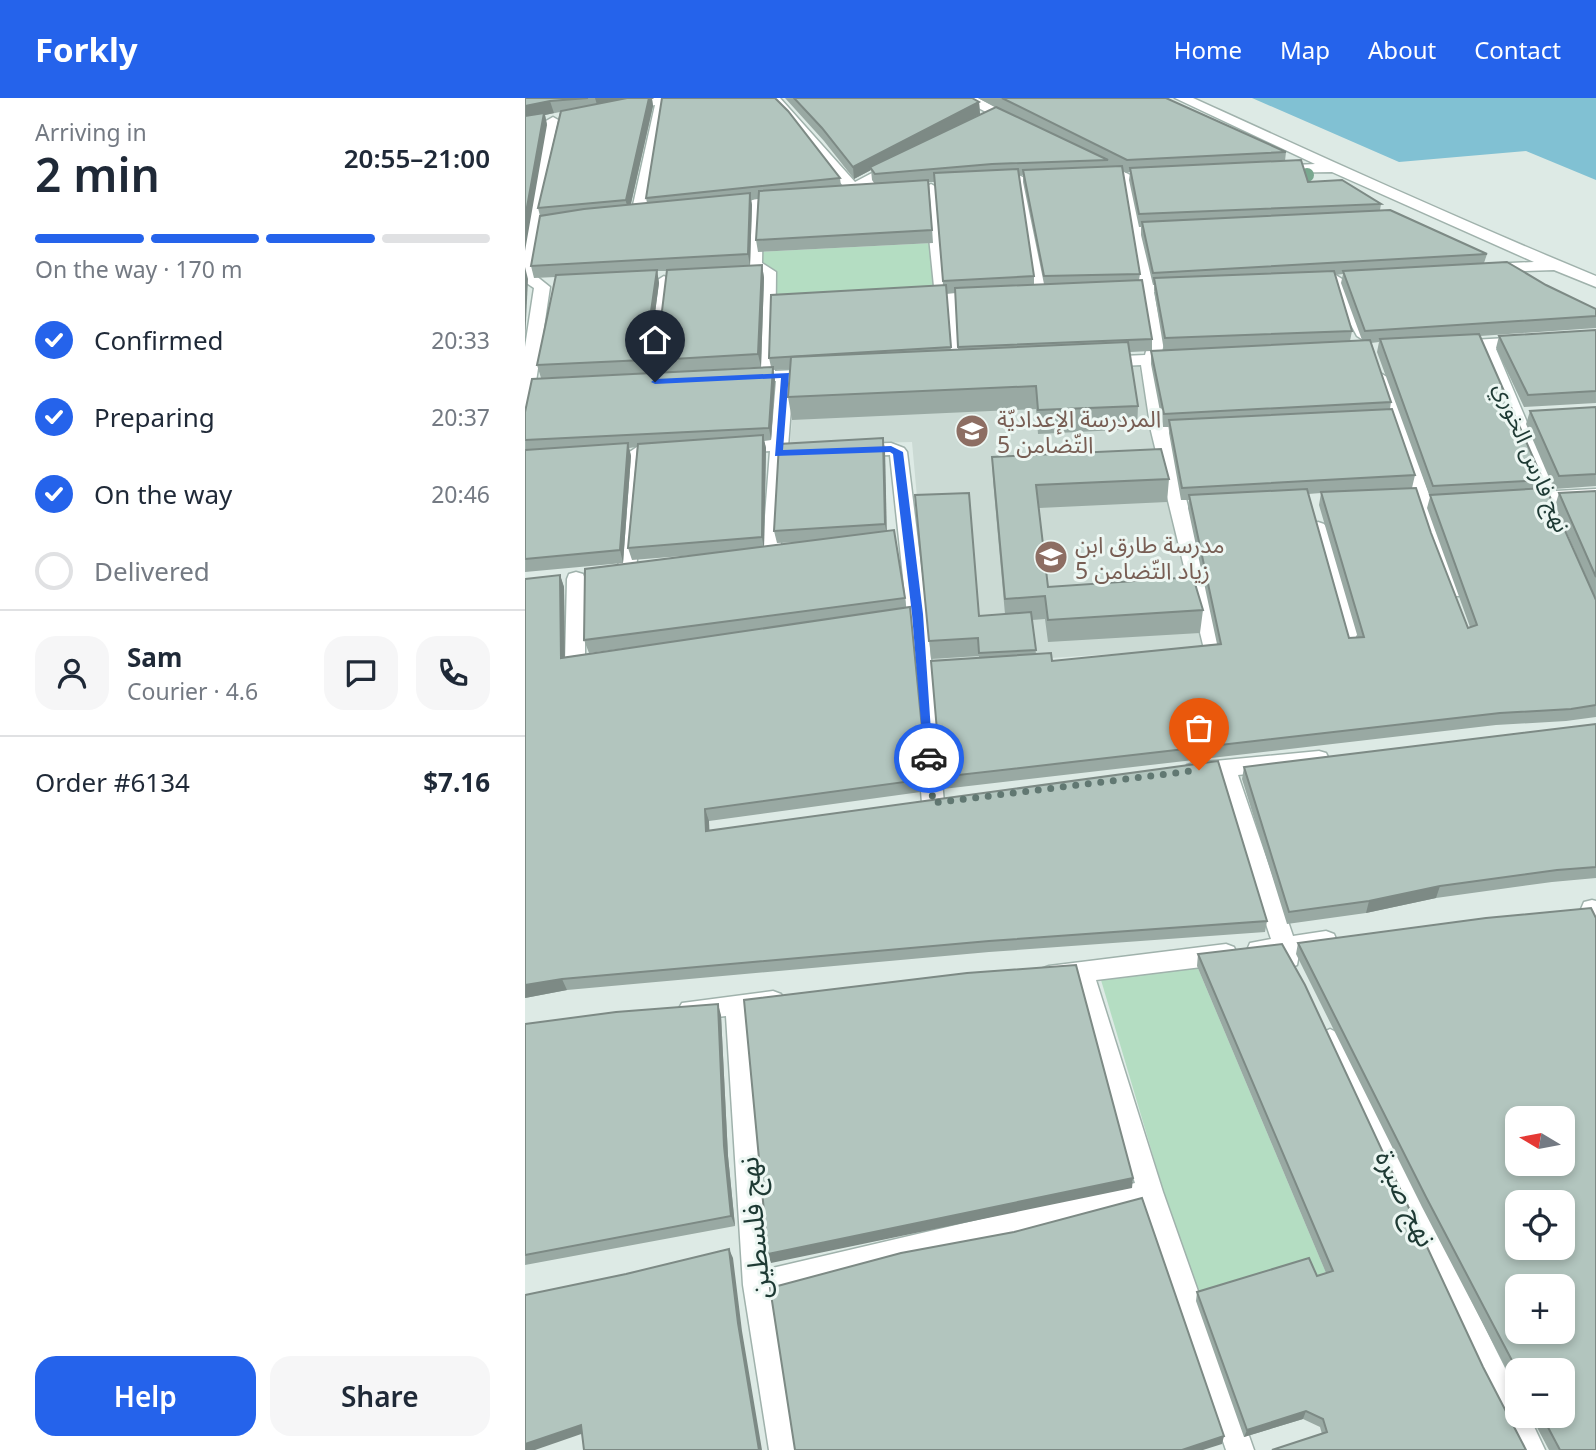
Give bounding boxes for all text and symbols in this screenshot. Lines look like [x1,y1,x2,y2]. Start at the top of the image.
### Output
text: Forkly [35,27,138,72]
text: Home [1174,33,1242,66]
text: Map [1280,33,1330,66]
text: About [1368,33,1436,66]
text: Contact [1474,33,1561,66]
text: Arriving in [35,116,147,148]
text: 20:55–21:00 [344,140,490,176]
text: 2 min [35,143,160,205]
text: On the way · 170 m [35,253,242,285]
pin [625,310,685,382]
icon: check [35,321,73,359]
icon: home [636,321,674,359]
text: Confirmed [94,322,224,358]
text: 20:33 [431,324,490,356]
street label: نهج فارس الخوري [1485,377,1579,538]
icon: check [35,398,73,436]
text: Preparing [94,399,215,435]
text: 20:37 [431,401,490,433]
place label: المردرسة الإعداديّة التّضامن 5 [997,402,1161,460]
school or university icon: المردرسة الإعداديّة التّضامن 5 [953,412,991,450]
icon: check [35,475,73,513]
text: On the way [94,476,232,512]
text: 20:46 [431,478,490,510]
place label: مدرسة طارق ابن زياد التّضامن 5 [1075,528,1225,586]
school or university icon: مدرسة طارق ابن زياد التّضامن 5 [1032,538,1070,576]
text: Delivered [94,553,210,589]
button: person [35,636,109,710]
button: chat [324,636,398,710]
button: phone [416,636,490,710]
text: Sam [127,639,182,675]
text: Courier · 4.6 [127,675,258,707]
pin [1169,698,1229,770]
icon: bag [1180,709,1218,747]
courier [894,723,964,793]
icon: car [910,739,948,777]
text: Order #6134 [35,764,190,800]
text: $7.16 [423,764,490,800]
north arrow [1505,1106,1575,1176]
map controls [1505,1106,1575,1428]
street label: نهج صبرة [1365,1143,1447,1254]
street label: نهج فلسطين [728,1155,781,1301]
button: locate [1505,1190,1575,1260]
button: + [1505,1274,1575,1344]
button: Help [35,1356,256,1436]
button: Share [270,1356,490,1436]
button: − [1505,1358,1575,1428]

